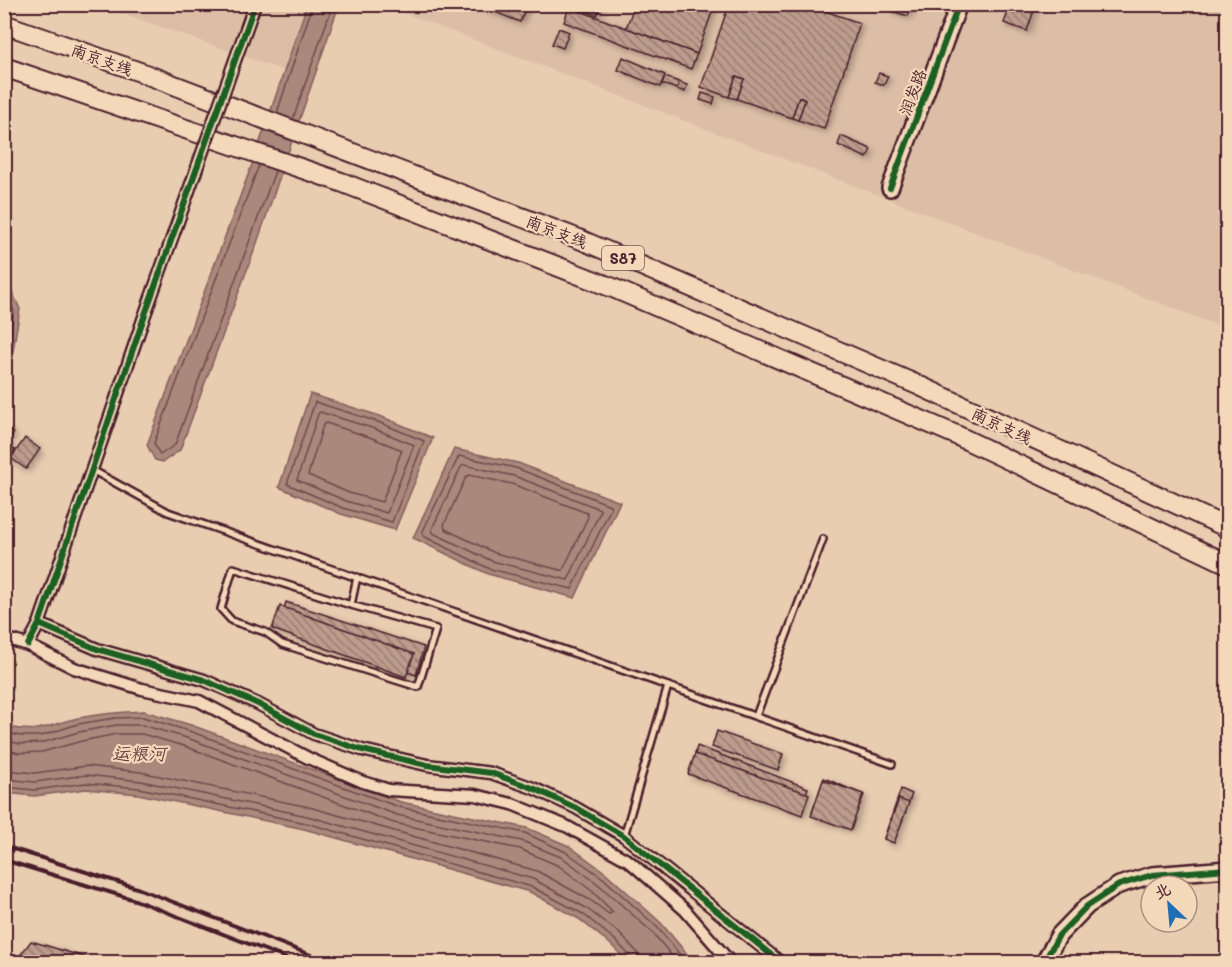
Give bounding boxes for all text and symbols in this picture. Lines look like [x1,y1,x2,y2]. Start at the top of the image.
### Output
street label: 南京支线 [68,38,136,80]
street label: 润发路 [894,66,930,118]
street label: 南京支线 [523,210,591,252]
road number: S87 [602,246,644,270]
street label: 南京支线 [969,402,1035,448]
water label: 运粮河 [112,741,169,765]
north arrow [1139,874,1199,934]
text: 北 [1150,877,1174,903]

